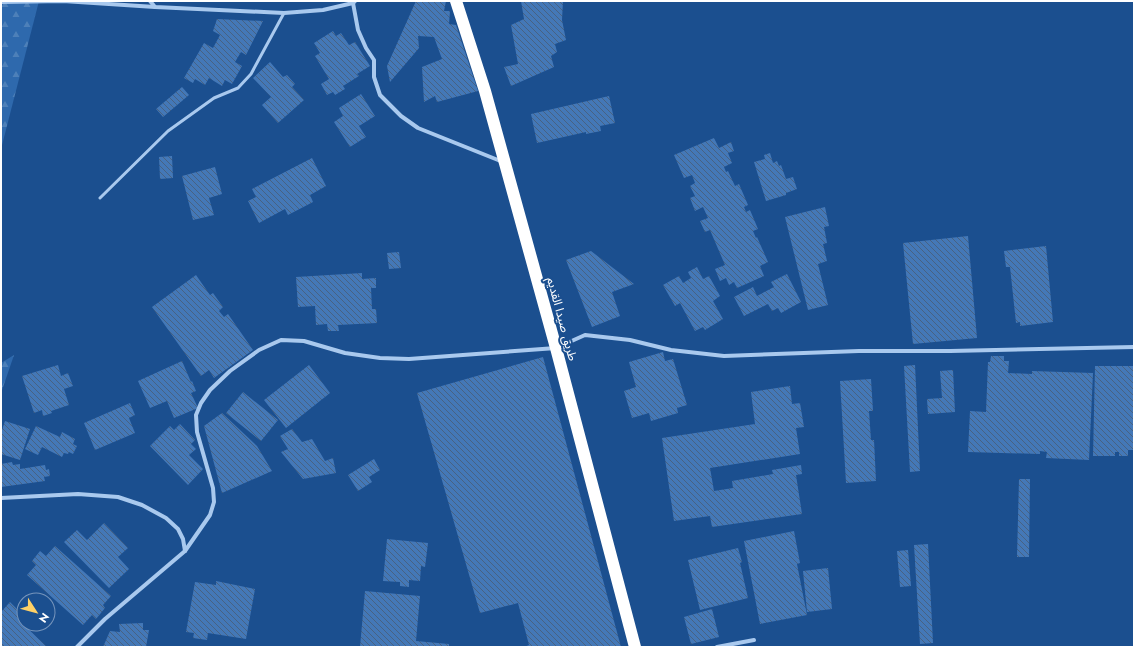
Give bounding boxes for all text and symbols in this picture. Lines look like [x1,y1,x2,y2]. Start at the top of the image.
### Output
street label: طريق صيدا القديم [542,275,582,363]
north arrow [16,592,56,632]
text: N [35,610,53,626]

